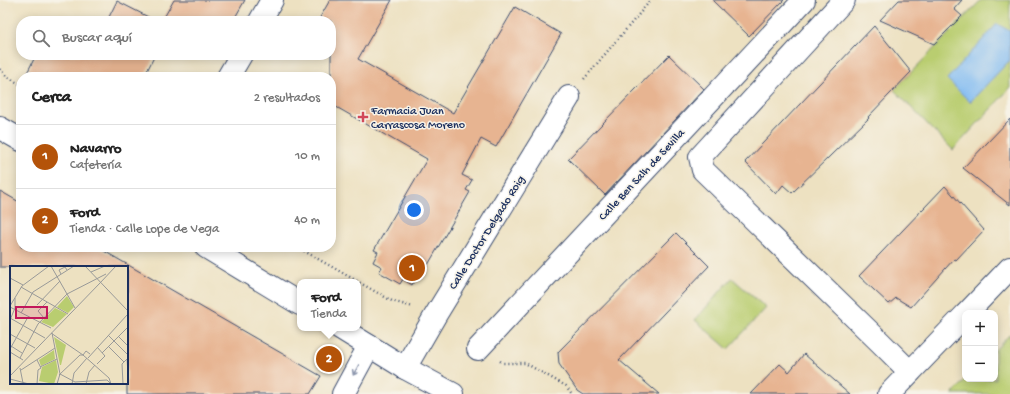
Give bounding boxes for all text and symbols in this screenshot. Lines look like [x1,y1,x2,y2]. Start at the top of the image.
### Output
search box [16,16,336,60]
icon: search [30,27,52,49]
text: Buscar aquí [62,29,132,47]
text: Cerca [32,88,71,108]
text: 2 resultados [254,91,320,106]
place label: Farmacia Juan Carrascosa Moreno [370,105,465,133]
marker: Farmacia Juan Carrascosa Moreno [358,112,368,122]
street label: Calle Ben Salh de Sevilla [596,126,689,224]
text: Navarro [70,140,121,158]
text: 1 [42,149,48,164]
text: 10 m [295,149,320,164]
text: Cafetería [70,158,122,173]
street label: Calle Doctor Delgado Roig [447,173,529,293]
your location [404,200,424,220]
text: Ford [70,204,100,222]
text: 2 [42,213,48,228]
text: 40 m [294,213,320,228]
text: Tienda · Calle Lope de Vega [70,222,219,237]
pin: 1 [399,253,425,283]
inset map [10,266,128,384]
popup [297,279,361,331]
text: Ford [311,289,341,307]
text: Tienda [311,307,347,322]
map controls [962,310,998,382]
button: + [962,310,998,346]
pin: 2 [316,344,342,374]
button: − [962,346,998,382]
one-way arrow [352,364,360,376]

